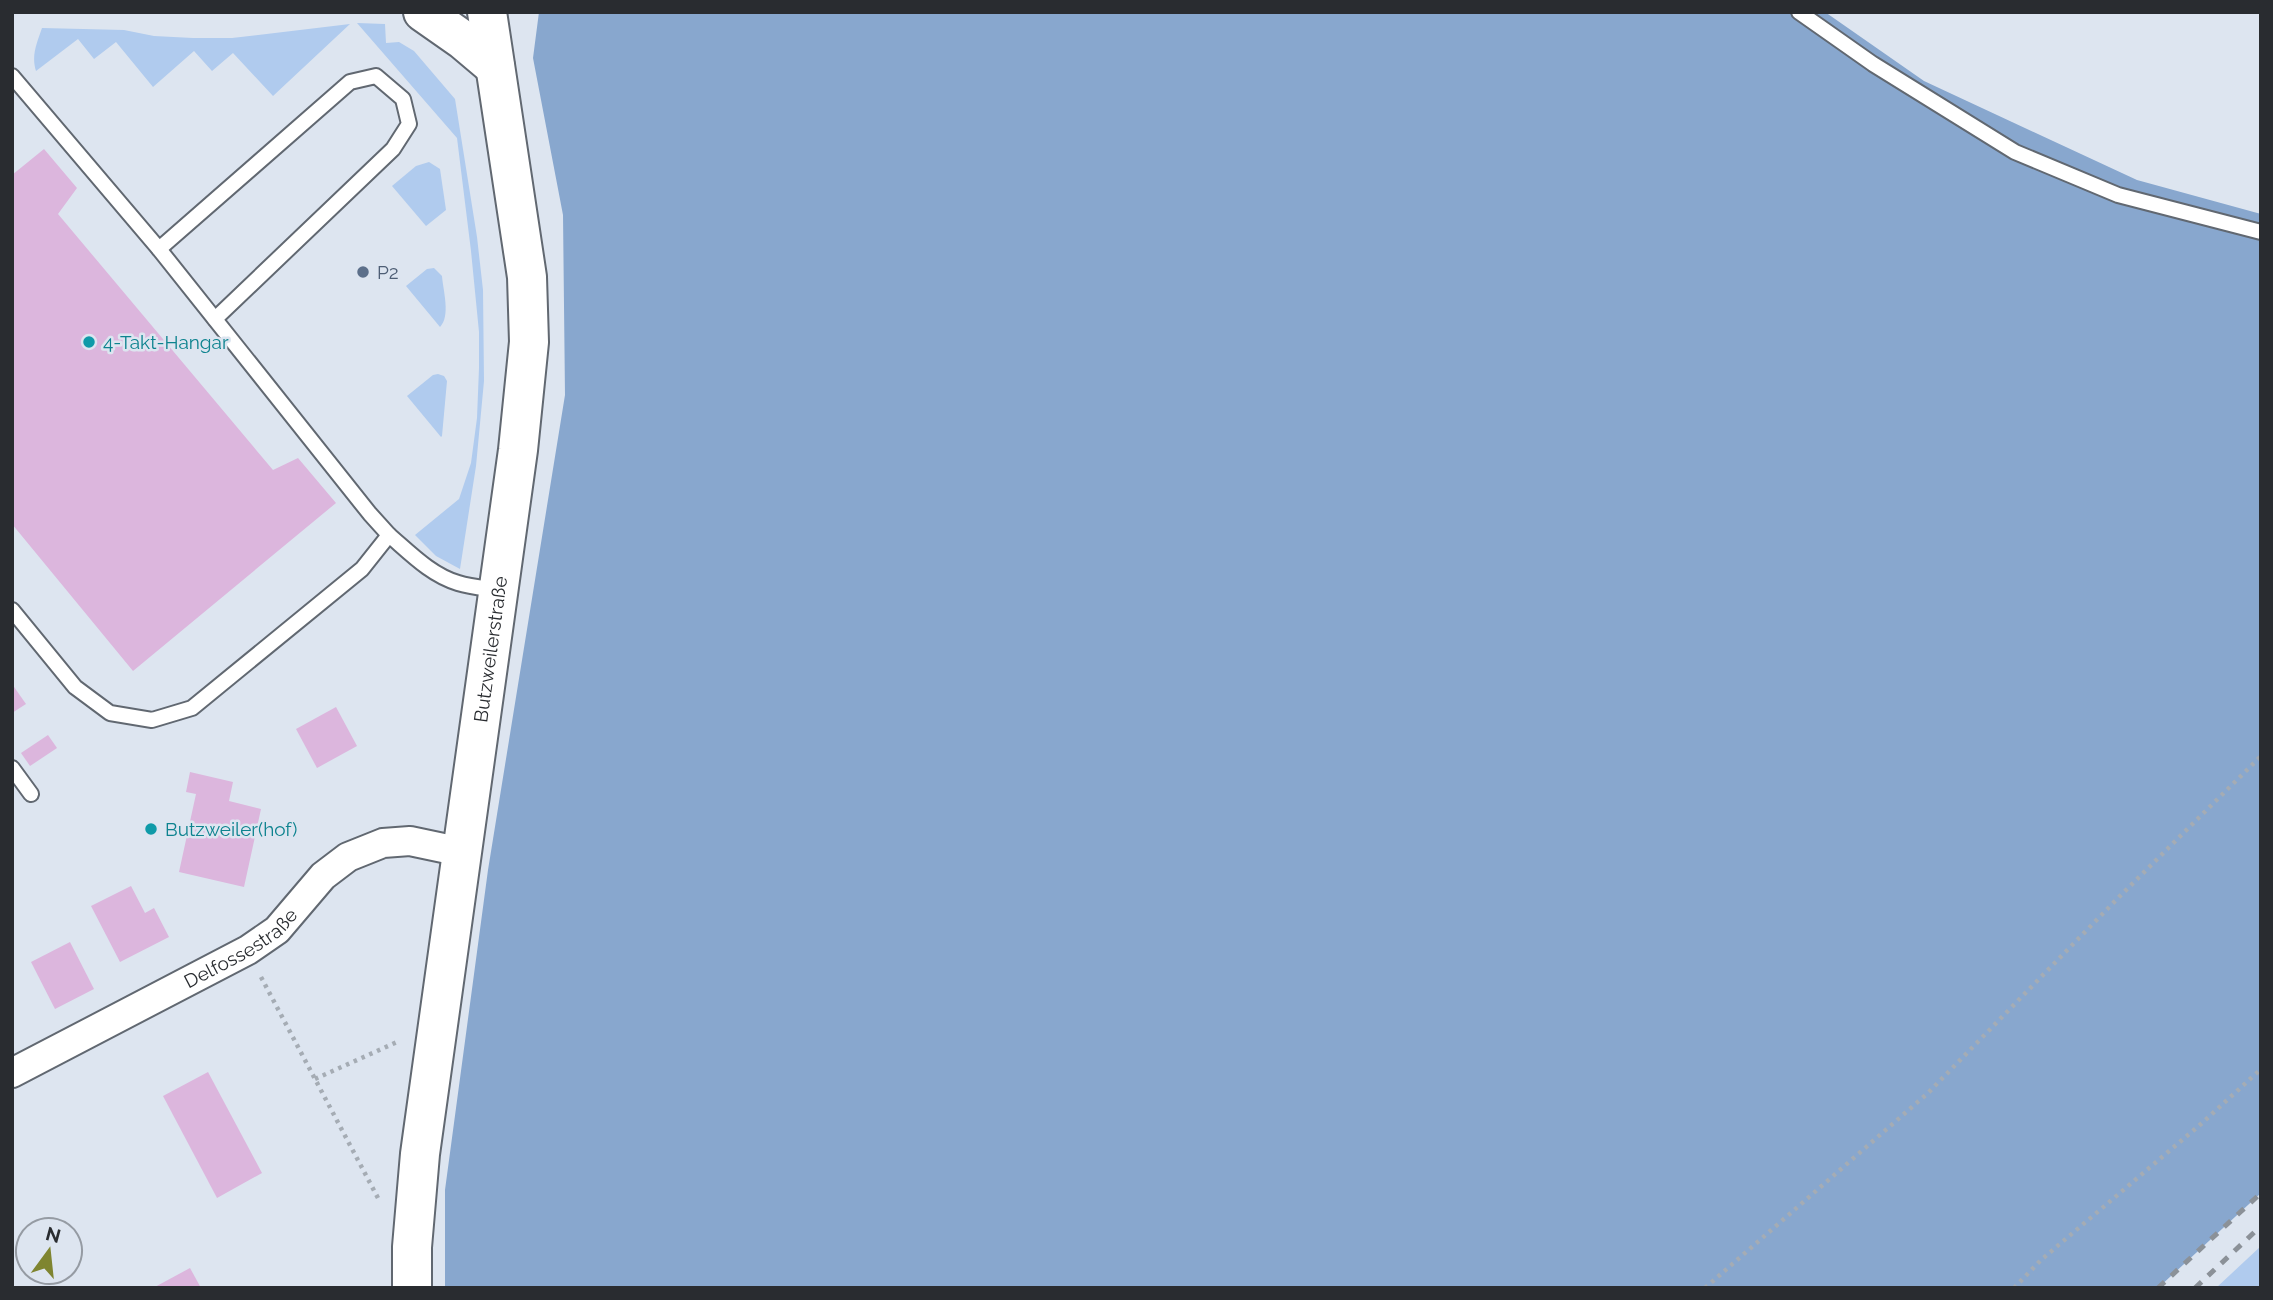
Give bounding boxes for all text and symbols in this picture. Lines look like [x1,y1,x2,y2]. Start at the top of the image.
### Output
place label: P2 [377,261,399,283]
marker: P2 [355,264,371,280]
place label: 4-Takt-Hangar [103,331,229,353]
marker: 4-Takt-Hangar [81,334,97,350]
street label: Butzweilerstraße [469,575,511,724]
place label: Butzweiler(hof) [165,818,297,840]
marker: Butzweiler(hof) [143,821,159,837]
street label: Delfossestraße [180,904,302,992]
north arrow [14,1216,84,1286]
text: N [44,1222,63,1247]

